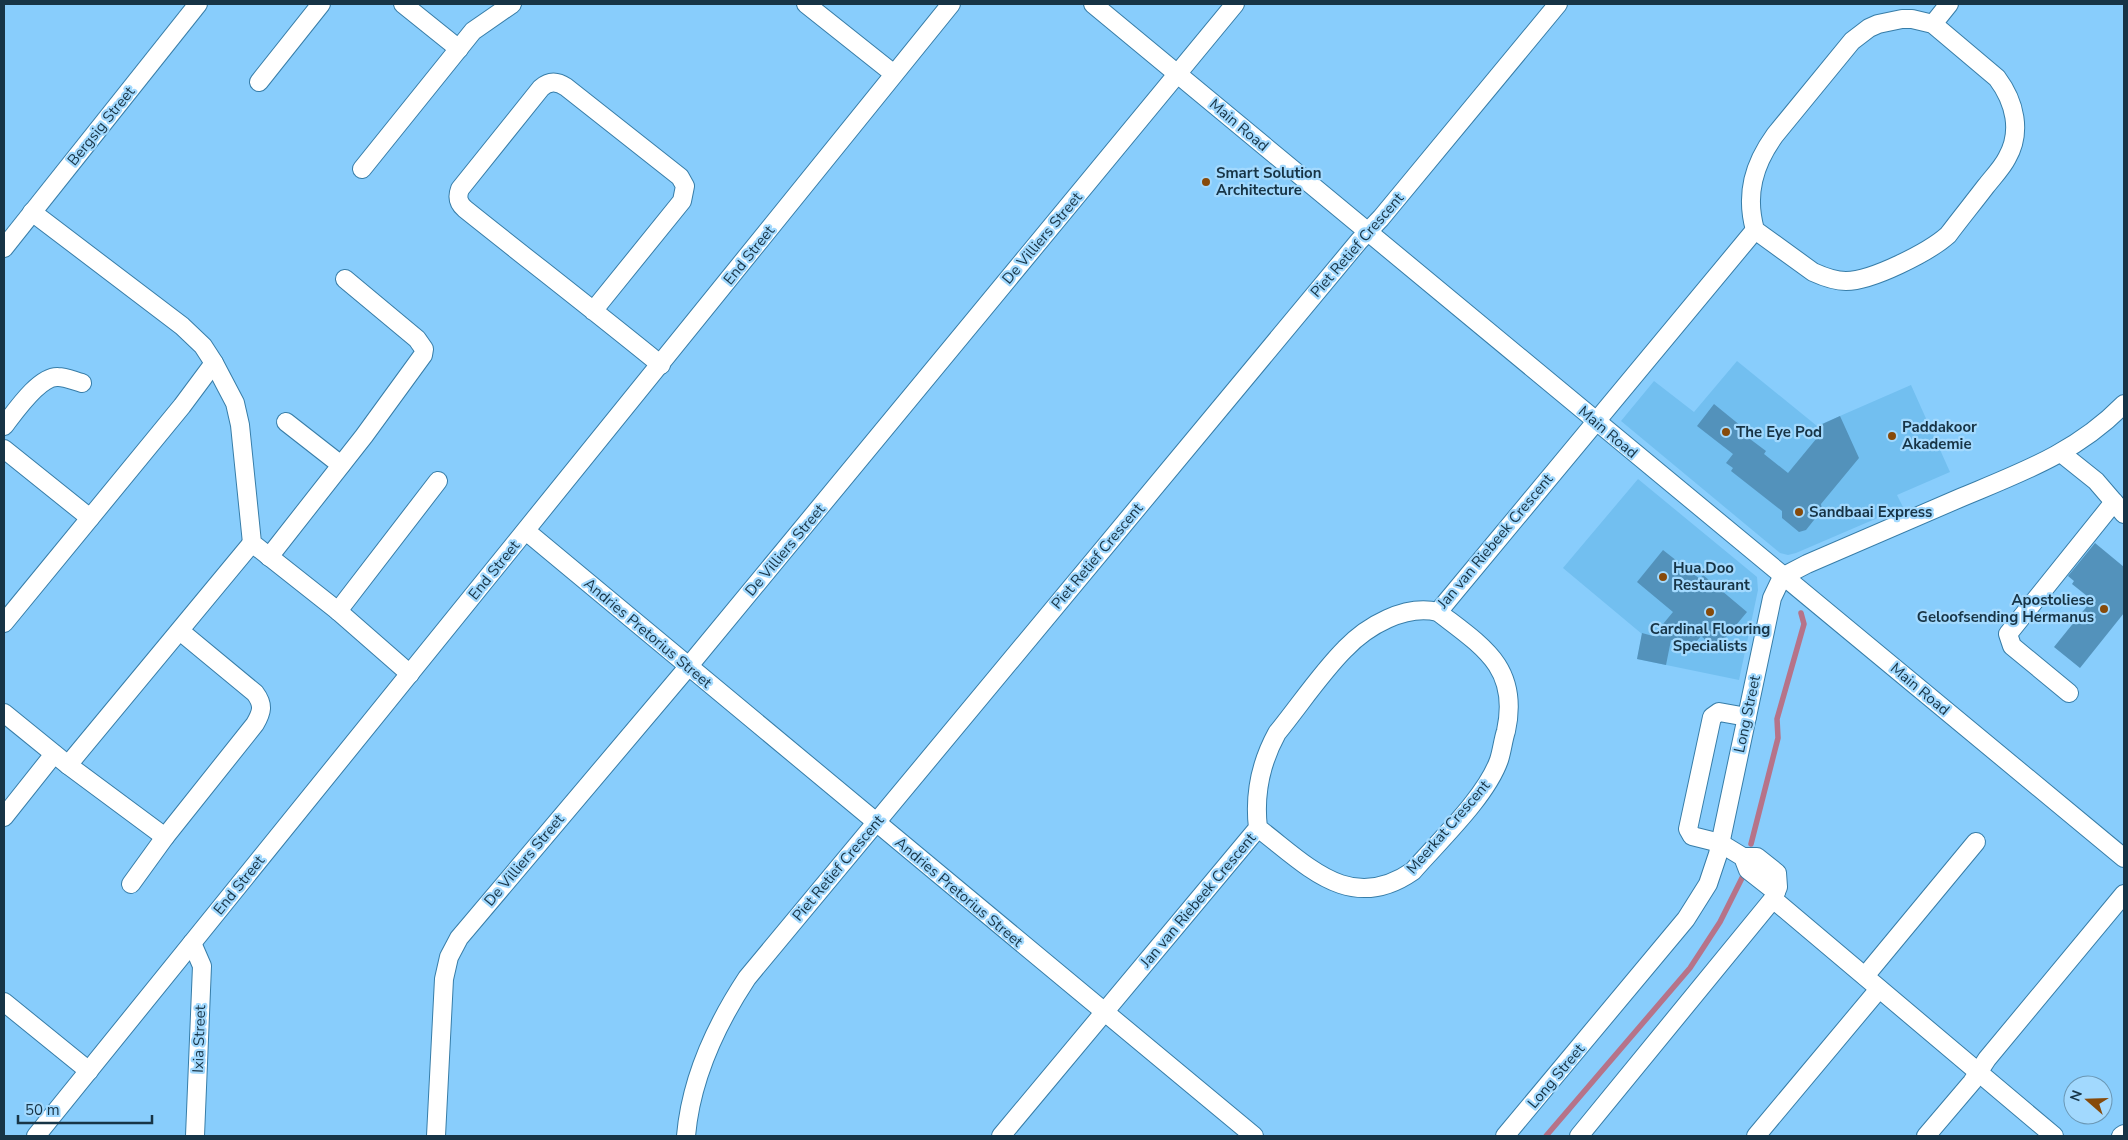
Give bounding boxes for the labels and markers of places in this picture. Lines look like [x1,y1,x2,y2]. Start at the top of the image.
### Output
place label: Smart Solution Architecture [1216,163,1322,200]
marker: Smart Solution Architecture [1200,176,1212,188]
place label: Paddakoor Akademie [1902,417,1977,454]
place label: The Eye Pod [1736,422,1822,442]
marker: The Eye Pod [1720,426,1732,438]
marker: Paddakoor Akademie [1886,430,1898,442]
place label: Sandbaai Express [1809,502,1932,522]
marker: Sandbaai Express [1793,506,1805,518]
place label: Hua.Doo Restaurant [1673,558,1750,595]
marker: Hua.Doo Restaurant [1657,571,1669,583]
place label: Apostoliese Geloofsending Hermanus [1917,590,2094,627]
marker: Apostoliese Geloofsending Hermanus [2098,603,2110,615]
marker: Cardinal Flooring Specialists [1704,606,1716,618]
place label: Cardinal Flooring Specialists [1650,619,1770,656]

